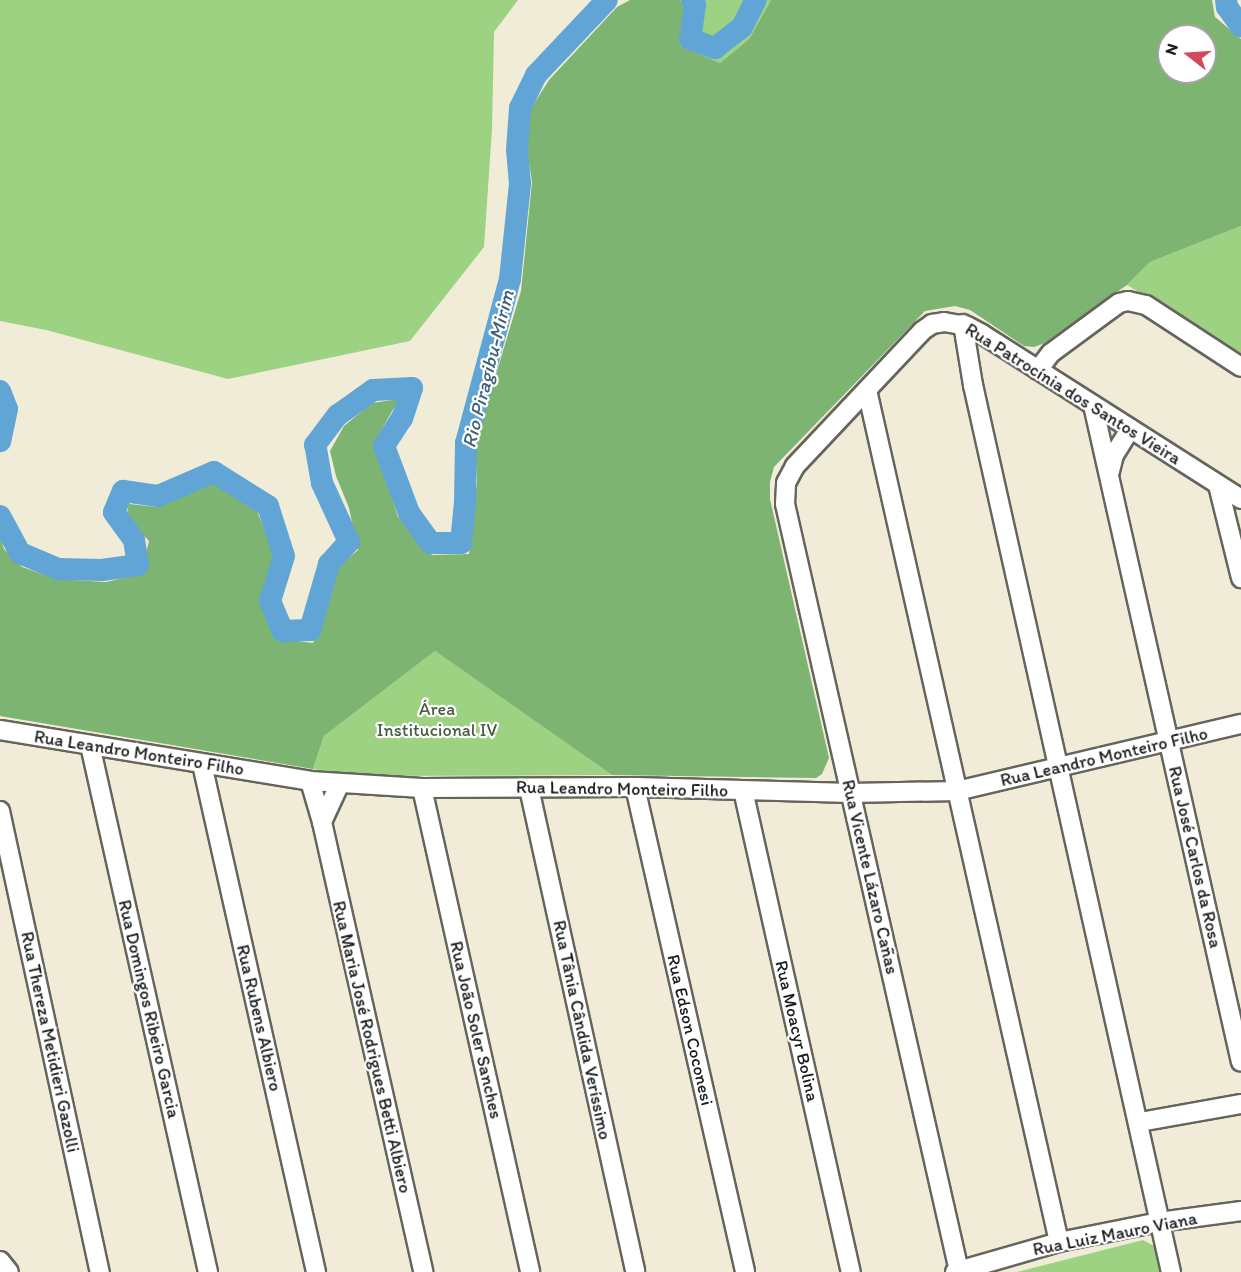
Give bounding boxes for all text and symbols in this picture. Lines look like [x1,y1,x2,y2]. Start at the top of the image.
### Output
north arrow [1157,24,1217,84]
text: N [1161,41,1182,57]
water label: Rio Piragibu-Mirim [457,288,519,450]
street label: Rua Patrocínia dos Santos Vieira [961,318,1185,470]
park label: Área Institucional IV [377,699,497,742]
street label: Rua Leandro Monteiro Filho [999,723,1209,791]
street label: Rua Leandro Monteiro Filho [33,726,245,780]
street label: Rua José Carlos da Rosa [1163,764,1227,950]
street label: Rua Leandro Monteiro Filho [516,776,728,802]
street label: Rua Vicente Lázaro Cañas [837,778,903,976]
street label: Rua Domingos Ribeiro Garcia [113,898,185,1120]
street label: Rua Maria José Rodrigues Betti Albiero [328,899,416,1195]
street label: Rua Tânia Cândida Veríssimo [548,919,616,1141]
street label: Rua Thereza Metidieri Gazolli [16,929,84,1155]
street label: Rua João Soler Sanches [445,939,507,1121]
street label: Rua Rubens Albiero [232,943,286,1093]
street label: Rua Edson Coconesi [662,952,718,1108]
street label: Rua Moacyr Bolina [770,959,824,1103]
street label: Rua Luiz Mauro Viana [1031,1207,1199,1261]

